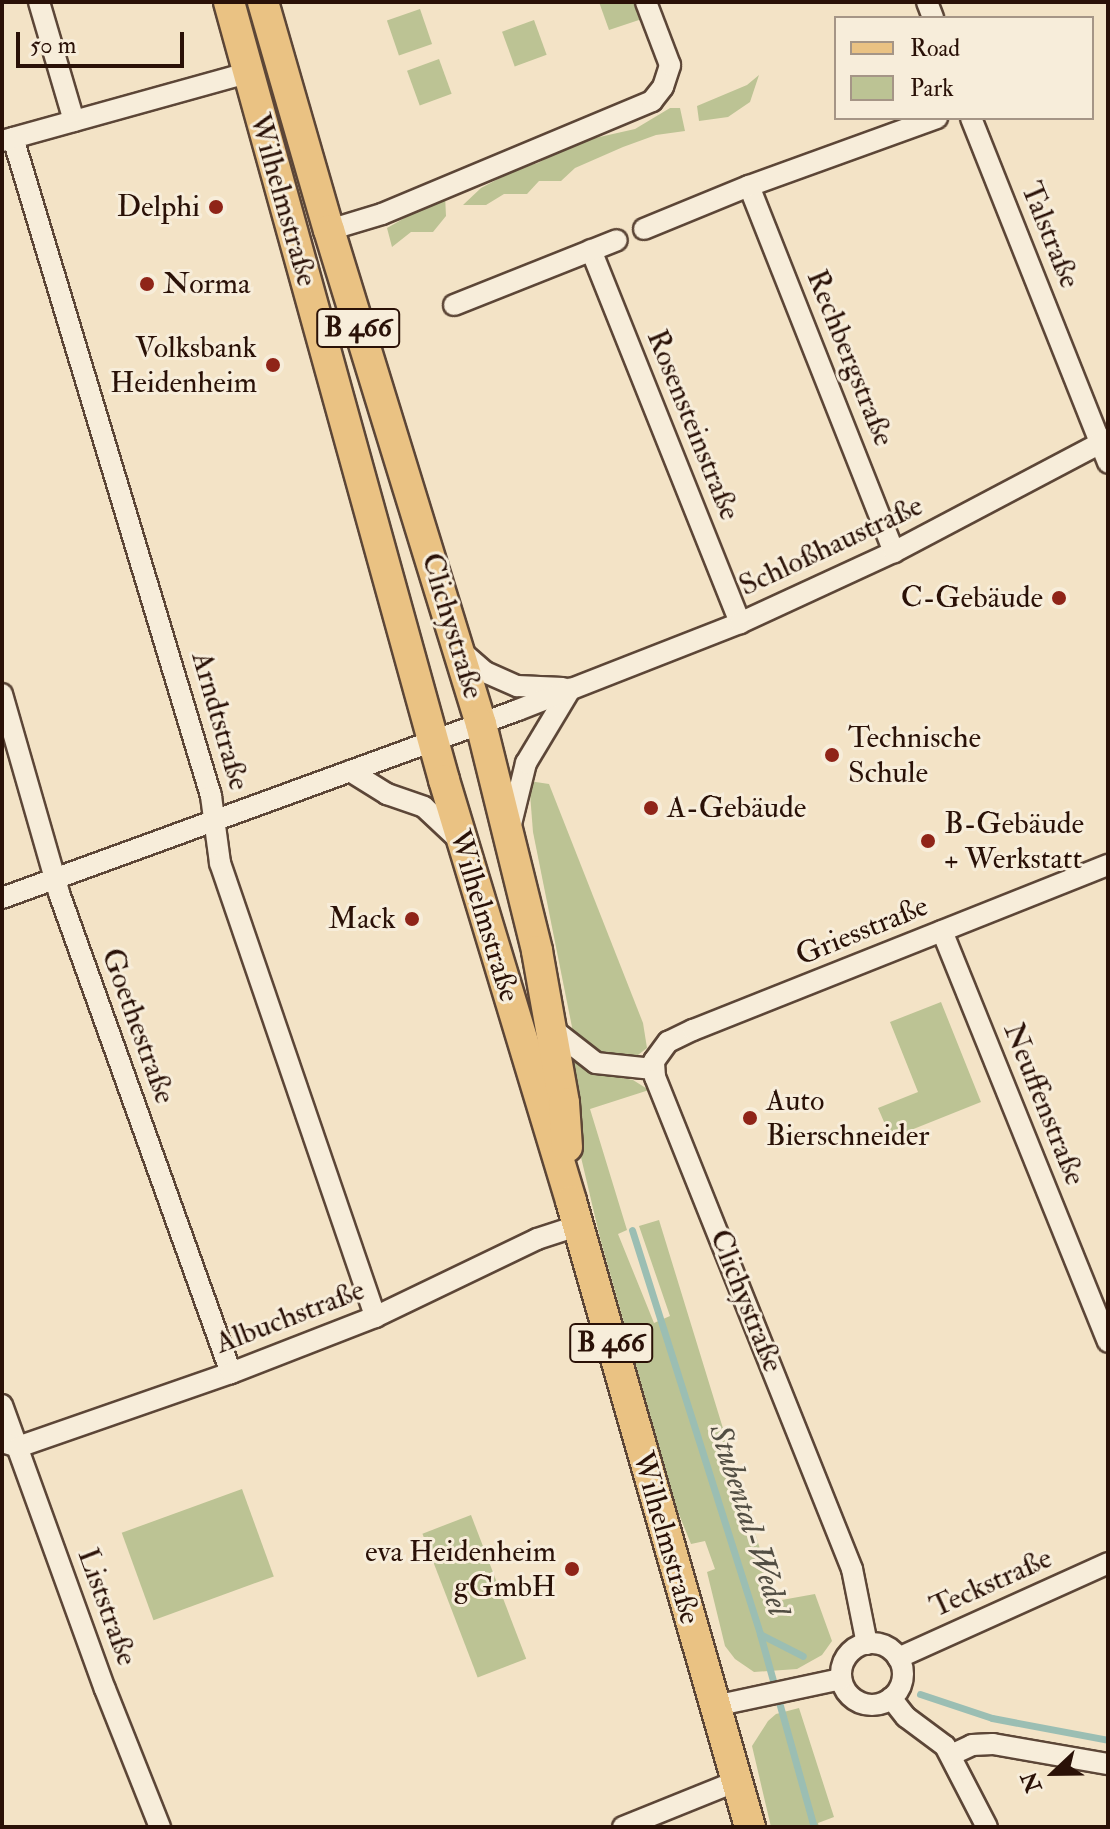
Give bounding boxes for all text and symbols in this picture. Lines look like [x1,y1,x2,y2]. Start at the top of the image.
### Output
scale bar [20,16,188,66]
legend [834,16,1094,120]
text: 50 m [30,30,76,61]
text: Road [910,33,960,64]
text: Park [910,73,954,104]
street label: Wilhelmstraße [241,110,325,290]
street label: Talstraße [1012,177,1088,293]
place label: Delphi [117,189,200,225]
marker: Delphi [207,198,225,216]
street label: Rechbergstraße [798,265,902,451]
place label: Norma [163,266,250,302]
marker: Norma [138,275,156,293]
road number: B 466 [316,304,400,352]
street label: Rosensteinstraße [638,325,748,525]
place label: Volksbank Heidenheim [110,330,257,400]
marker: Volksbank Heidenheim [264,356,282,374]
street label: Schloßhaustraße [734,488,928,604]
street label: Clichystraße [413,549,491,703]
place label: C-Gebäude [901,580,1043,616]
marker: C-Gebäude [1050,589,1068,607]
street label: Arndtstraße [183,648,257,794]
place label: Technische Schule [848,720,981,790]
marker: Technische Schule [823,746,841,764]
place label: A-Gebäude [667,790,806,826]
marker: A-Gebäude [642,799,660,817]
place label: B-Gebäude + Werkstatt [944,806,1084,876]
street label: Wilhelmstraße [441,826,527,1006]
marker: B-Gebäude + Werkstatt [919,832,937,850]
street label: Griesstraße [791,888,933,974]
place label: Mack [328,901,396,937]
marker: Mack [403,910,421,928]
street label: Goethestraße [93,944,183,1108]
street label: Neuffenstraße [995,1018,1093,1190]
place label: Auto Bierschneider [766,1083,930,1154]
marker: Auto Bierschneider [741,1109,759,1127]
street label: Clichystraße [701,1225,791,1377]
street label: Albuchstraße [210,1272,370,1362]
road number: B 466 [569,1319,653,1367]
water label: Stubental-Wedel [700,1420,798,1620]
street label: Wilhelmstraße [624,1448,708,1628]
place label: eva Heidenheim gGmbH [365,1534,556,1604]
street label: Teckstraße [925,1540,1057,1626]
street label: Liststraße [69,1544,145,1670]
marker: eva Heidenheim gGmbH [563,1560,581,1578]
north arrow [1014,1733,1094,1813]
text: N [1015,1768,1048,1796]

